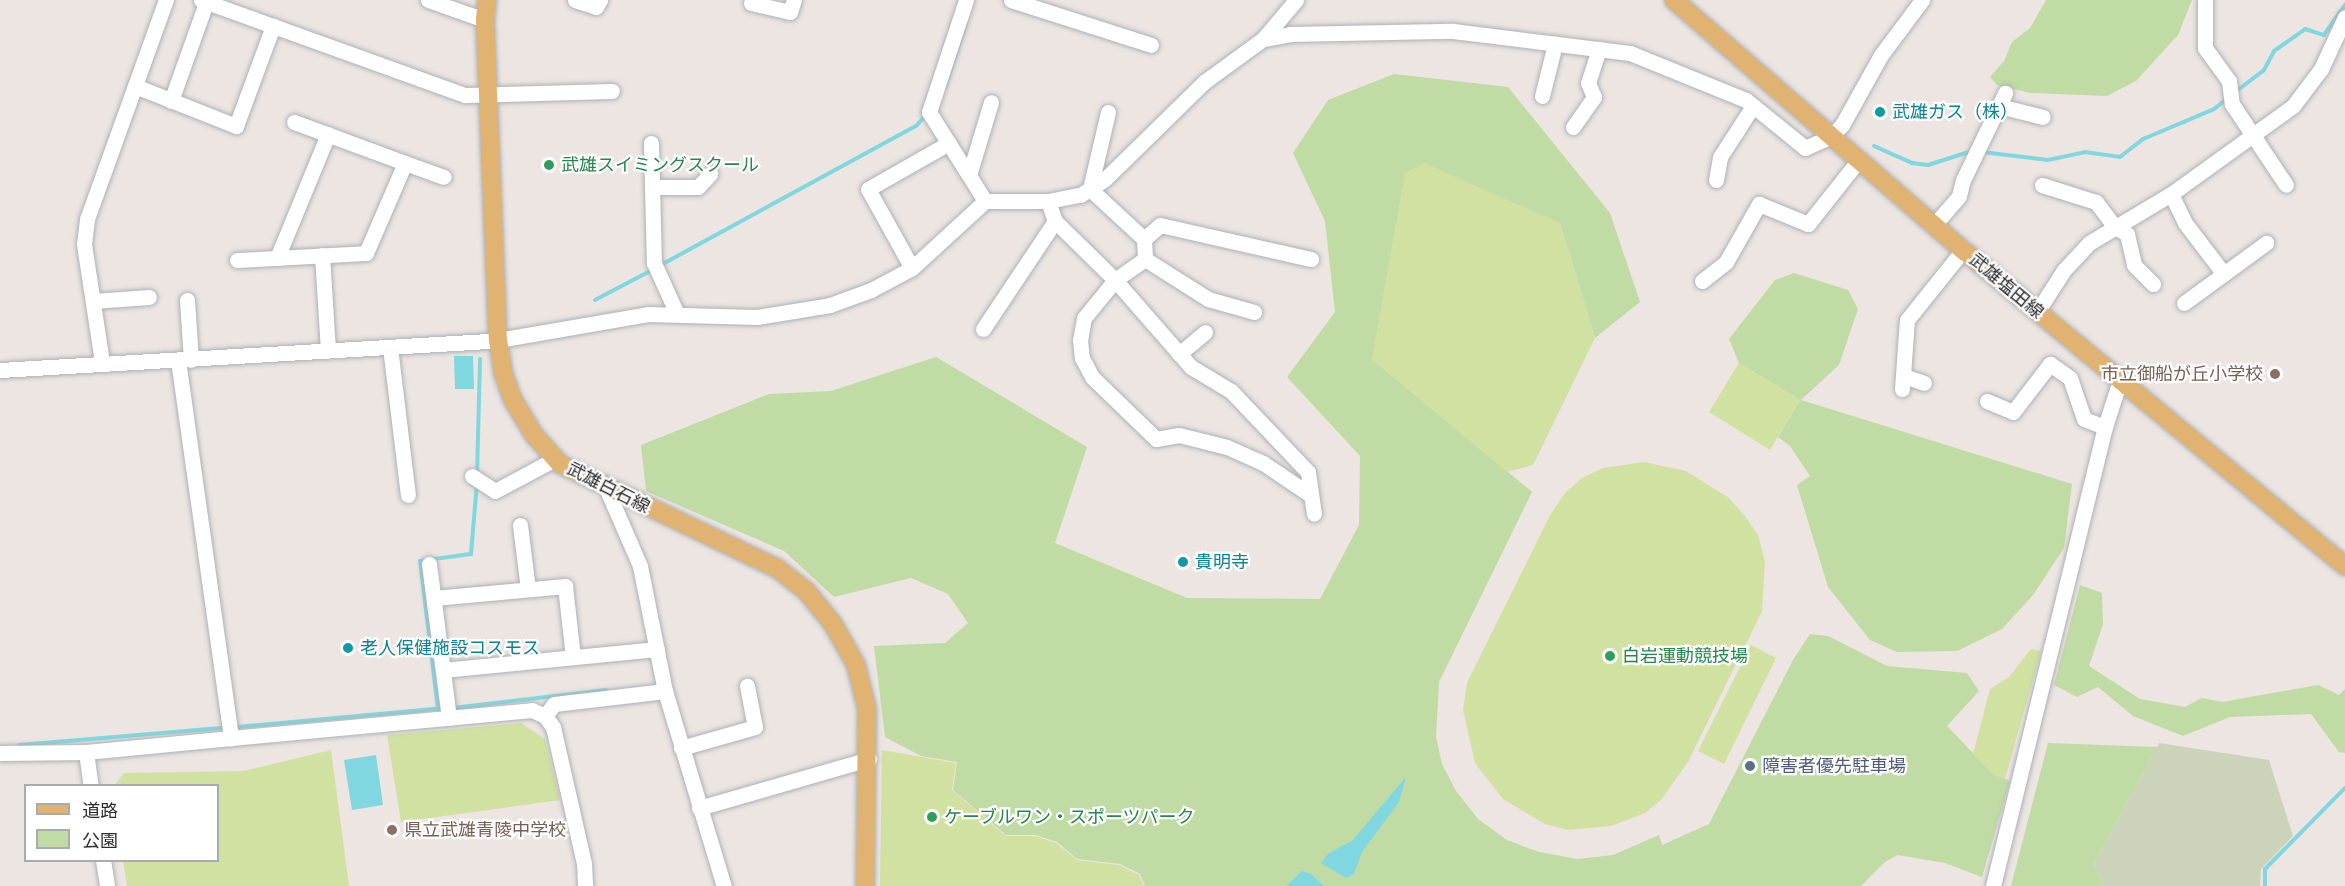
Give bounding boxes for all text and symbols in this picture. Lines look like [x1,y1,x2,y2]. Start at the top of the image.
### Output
place label: 武雄ガス（株） [1892,101,2018,123]
marker: 武雄ガス（株） [1873,105,1887,119]
place label: 武雄スイミングスクール [561,154,759,176]
marker: 武雄スイミングスクール [542,158,556,172]
street label: 武雄塩田線 [1965,249,2047,323]
place label: 市立御船が丘小学校 [2101,363,2263,385]
marker: 市立御船が丘小学校 [2268,367,2282,381]
street label: 武雄白石線 [563,458,653,518]
place label: 貴明寺 [1195,551,1249,573]
marker: 貴明寺 [1176,555,1190,569]
place label: 老人保健施設コスモス [360,637,540,659]
marker: 老人保健施設コスモス [341,641,355,655]
place label: 白岩運動競技場 [1622,645,1748,667]
marker: 白岩運動競技場 [1603,649,1617,663]
place label: 障害者優先駐車場 [1762,755,1906,777]
marker: 障害者優先駐車場 [1743,759,1757,773]
legend [24,784,219,862]
text: 道路 [82,799,118,822]
place label: ケーブルワン・スポーツパーク [944,806,1196,828]
marker: ケーブルワン・スポーツパーク [925,810,939,824]
place label: 県立武雄青陵中学校 [404,819,566,841]
marker: 県立武雄青陵中学校 [385,823,399,837]
text: 公園 [82,829,118,852]

